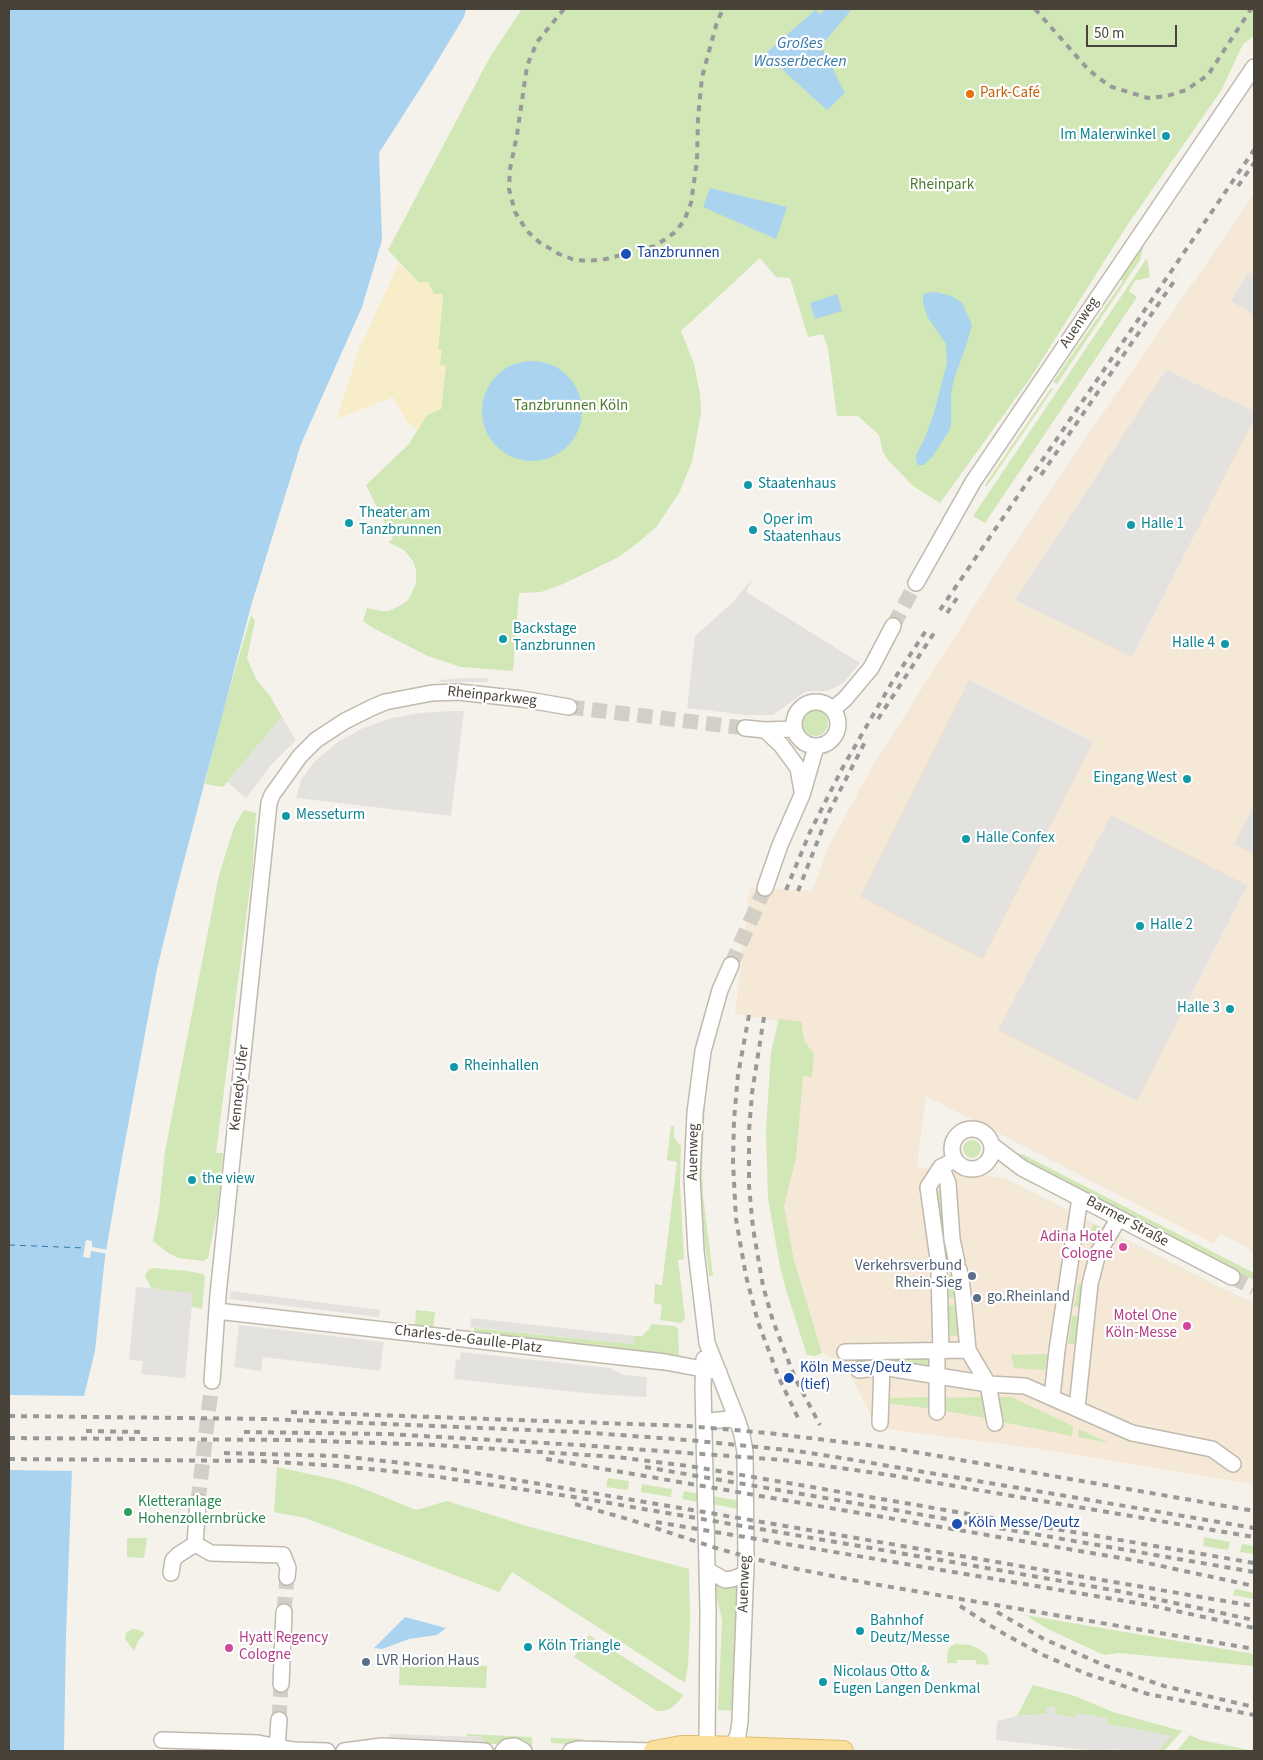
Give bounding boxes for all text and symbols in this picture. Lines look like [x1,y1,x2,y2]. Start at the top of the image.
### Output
scale bar [1088,15,1179,47]
text: 50 m [1094,23,1124,44]
water label: Großes Wasserbecken [753,34,847,72]
place label: Park-Café [980,85,1040,103]
marker: Park-Café [964,88,976,100]
place label: Im Malerwinkel [1060,127,1156,145]
marker: Im Malerwinkel [1160,130,1172,142]
park label: Rheinpark [910,177,974,195]
place label: Tanzbrunnen [637,245,720,263]
marker: Tanzbrunnen [619,247,633,261]
street label: Auenweg [1056,294,1104,352]
park label: Tanzbrunnen Köln [514,398,628,416]
place label: Staatenhaus [758,476,836,494]
marker: Staatenhaus [742,479,754,491]
place label: Theater am Tanzbrunnen [359,505,442,540]
place label: Oper im Staatenhaus [763,512,841,547]
place label: Halle 1 [1141,516,1184,534]
marker: Theater am Tanzbrunnen [343,517,355,529]
marker: Halle 1 [1125,519,1137,531]
marker: Oper im Staatenhaus [747,524,759,536]
place label: Backstage Tanzbrunnen [513,621,596,656]
marker: Backstage Tanzbrunnen [497,633,509,645]
place label: Halle 4 [1172,635,1215,653]
marker: Halle 4 [1219,638,1231,650]
street label: Rheinparkweg [446,683,538,711]
place label: Eingang West [1093,770,1177,788]
marker: Eingang West [1181,773,1193,785]
place label: Messeturm [296,807,365,825]
marker: Messeturm [280,810,292,822]
place label: Halle Confex [976,830,1055,848]
marker: Halle Confex [960,833,972,845]
place label: Halle 2 [1150,917,1193,935]
marker: Halle 2 [1134,920,1146,932]
place label: Halle 3 [1177,1000,1220,1018]
marker: Halle 3 [1224,1003,1236,1015]
street label: Kennedy-Ufer [227,1044,253,1132]
place label: Rheinhallen [464,1058,539,1076]
marker: Rheinhallen [448,1061,460,1073]
street label: Auenweg [685,1123,703,1181]
place label: the view [202,1171,255,1189]
marker: the view [186,1174,198,1186]
street label: Barmer Straße [1083,1193,1171,1251]
place label: Adina Hotel Cologne [1040,1229,1113,1264]
marker: Adina Hotel Cologne [1117,1241,1129,1253]
place label: Verkehrsverbund Rhein-Sieg [855,1258,962,1293]
marker: Verkehrsverbund Rhein-Sieg [966,1270,978,1282]
place label: go.Rheinland [987,1289,1070,1307]
marker: go.Rheinland [971,1292,983,1304]
place label: Motel One Köln-Messe [1105,1308,1177,1343]
marker: Motel One Köln-Messe [1181,1320,1193,1332]
street label: Charles-de-Gaulle-Platz [393,1322,543,1358]
place label: Köln Messe/Deutz (tief) [800,1360,912,1395]
marker: Köln Messe/Deutz (tief) [782,1371,796,1385]
place label: Kletteranlage Hohenzollernbrücke [138,1494,266,1529]
marker: Kletteranlage Hohenzollernbrücke [122,1506,134,1518]
place label: Köln Messe/Deutz [968,1515,1080,1533]
marker: Köln Messe/Deutz [950,1517,964,1531]
street label: Auenweg [735,1555,755,1613]
place label: Bahnhof Deutz/Messe [870,1613,950,1648]
marker: Bahnhof Deutz/Messe [854,1625,866,1637]
place label: Hyatt Regency Cologne [239,1630,328,1665]
place label: Köln Triangle [538,1638,621,1656]
marker: Köln Triangle [522,1641,534,1653]
marker: Hyatt Regency Cologne [223,1642,235,1654]
place label: LVR Horion Haus [376,1653,479,1671]
marker: LVR Horion Haus [360,1656,372,1668]
place label: Nicolaus Otto & Eugen Langen Denkmal [833,1664,980,1699]
marker: Nicolaus Otto & Eugen Langen Denkmal [817,1676,829,1688]

